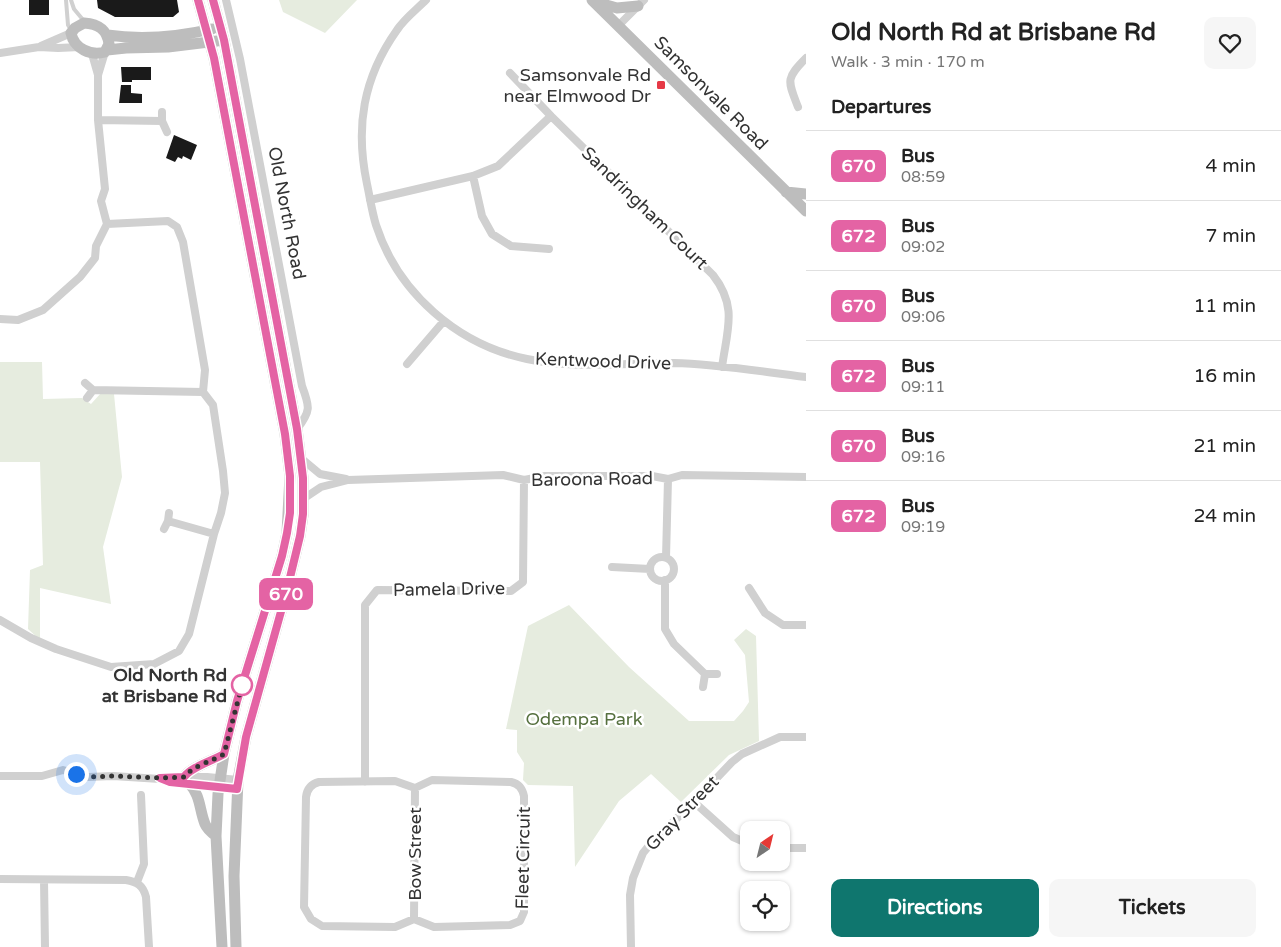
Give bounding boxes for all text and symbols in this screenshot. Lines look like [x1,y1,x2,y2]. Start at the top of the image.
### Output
button: heart [1204,17,1256,69]
text: Old North Rd at Brisbane Rd [831,18,1156,47]
street label: Samsonvale Road [649,31,773,155]
text: Walk · 3 min · 170 m [831,52,985,72]
place label: Samsonvale Rd near Elmwood Dr [504,64,651,107]
marker: Samsonvale Rd near Elmwood Dr [655,79,667,91]
text: Departures [831,96,931,118]
street label: Sandringham Court [577,142,713,274]
street label: Old North Road [263,145,311,281]
text: Bus [901,145,935,167]
text: 670 [842,155,875,177]
text: 4 min [1205,155,1256,177]
text: 08:59 [901,167,945,187]
text: Bus [901,215,935,237]
text: 672 [842,225,875,247]
text: 7 min [1205,225,1256,247]
text: 09:02 [901,237,945,257]
text: Bus [901,285,935,307]
text: 670 [842,295,875,317]
text: 11 min [1193,295,1256,317]
text: 09:06 [901,307,945,327]
street label: Kentwood Drive [535,348,671,374]
text: Bus [901,355,935,377]
text: 672 [842,365,875,387]
text: 16 min [1193,365,1256,387]
text: 09:11 [901,377,945,397]
text: Bus [901,425,935,447]
text: 670 [842,435,875,457]
text: 21 min [1193,435,1256,457]
text: 09:16 [901,447,945,467]
street label: Baroona Road [531,467,653,491]
text: Bus [901,495,935,517]
text: 672 [842,505,875,527]
text: 24 min [1193,505,1256,527]
text: 09:19 [901,517,945,537]
street label: Pamela Drive [393,577,505,601]
line badge: 670 [257,578,315,610]
text: 670 [269,583,303,605]
place label: Old North Rd at Brisbane Rd [102,664,227,707]
marker: Old North Rd at Brisbane Rd [231,674,253,696]
park label: Odempa Park [526,708,643,730]
your location [64,762,89,787]
street label: Gray Street [641,771,723,855]
street label: Fleet Circuit [511,806,535,910]
street label: Bow Street [404,807,426,901]
north arrow [740,821,790,871]
map controls [740,821,790,931]
button: Directions [831,879,1039,937]
button: Tickets [1049,879,1256,937]
button: locate [740,881,790,931]

